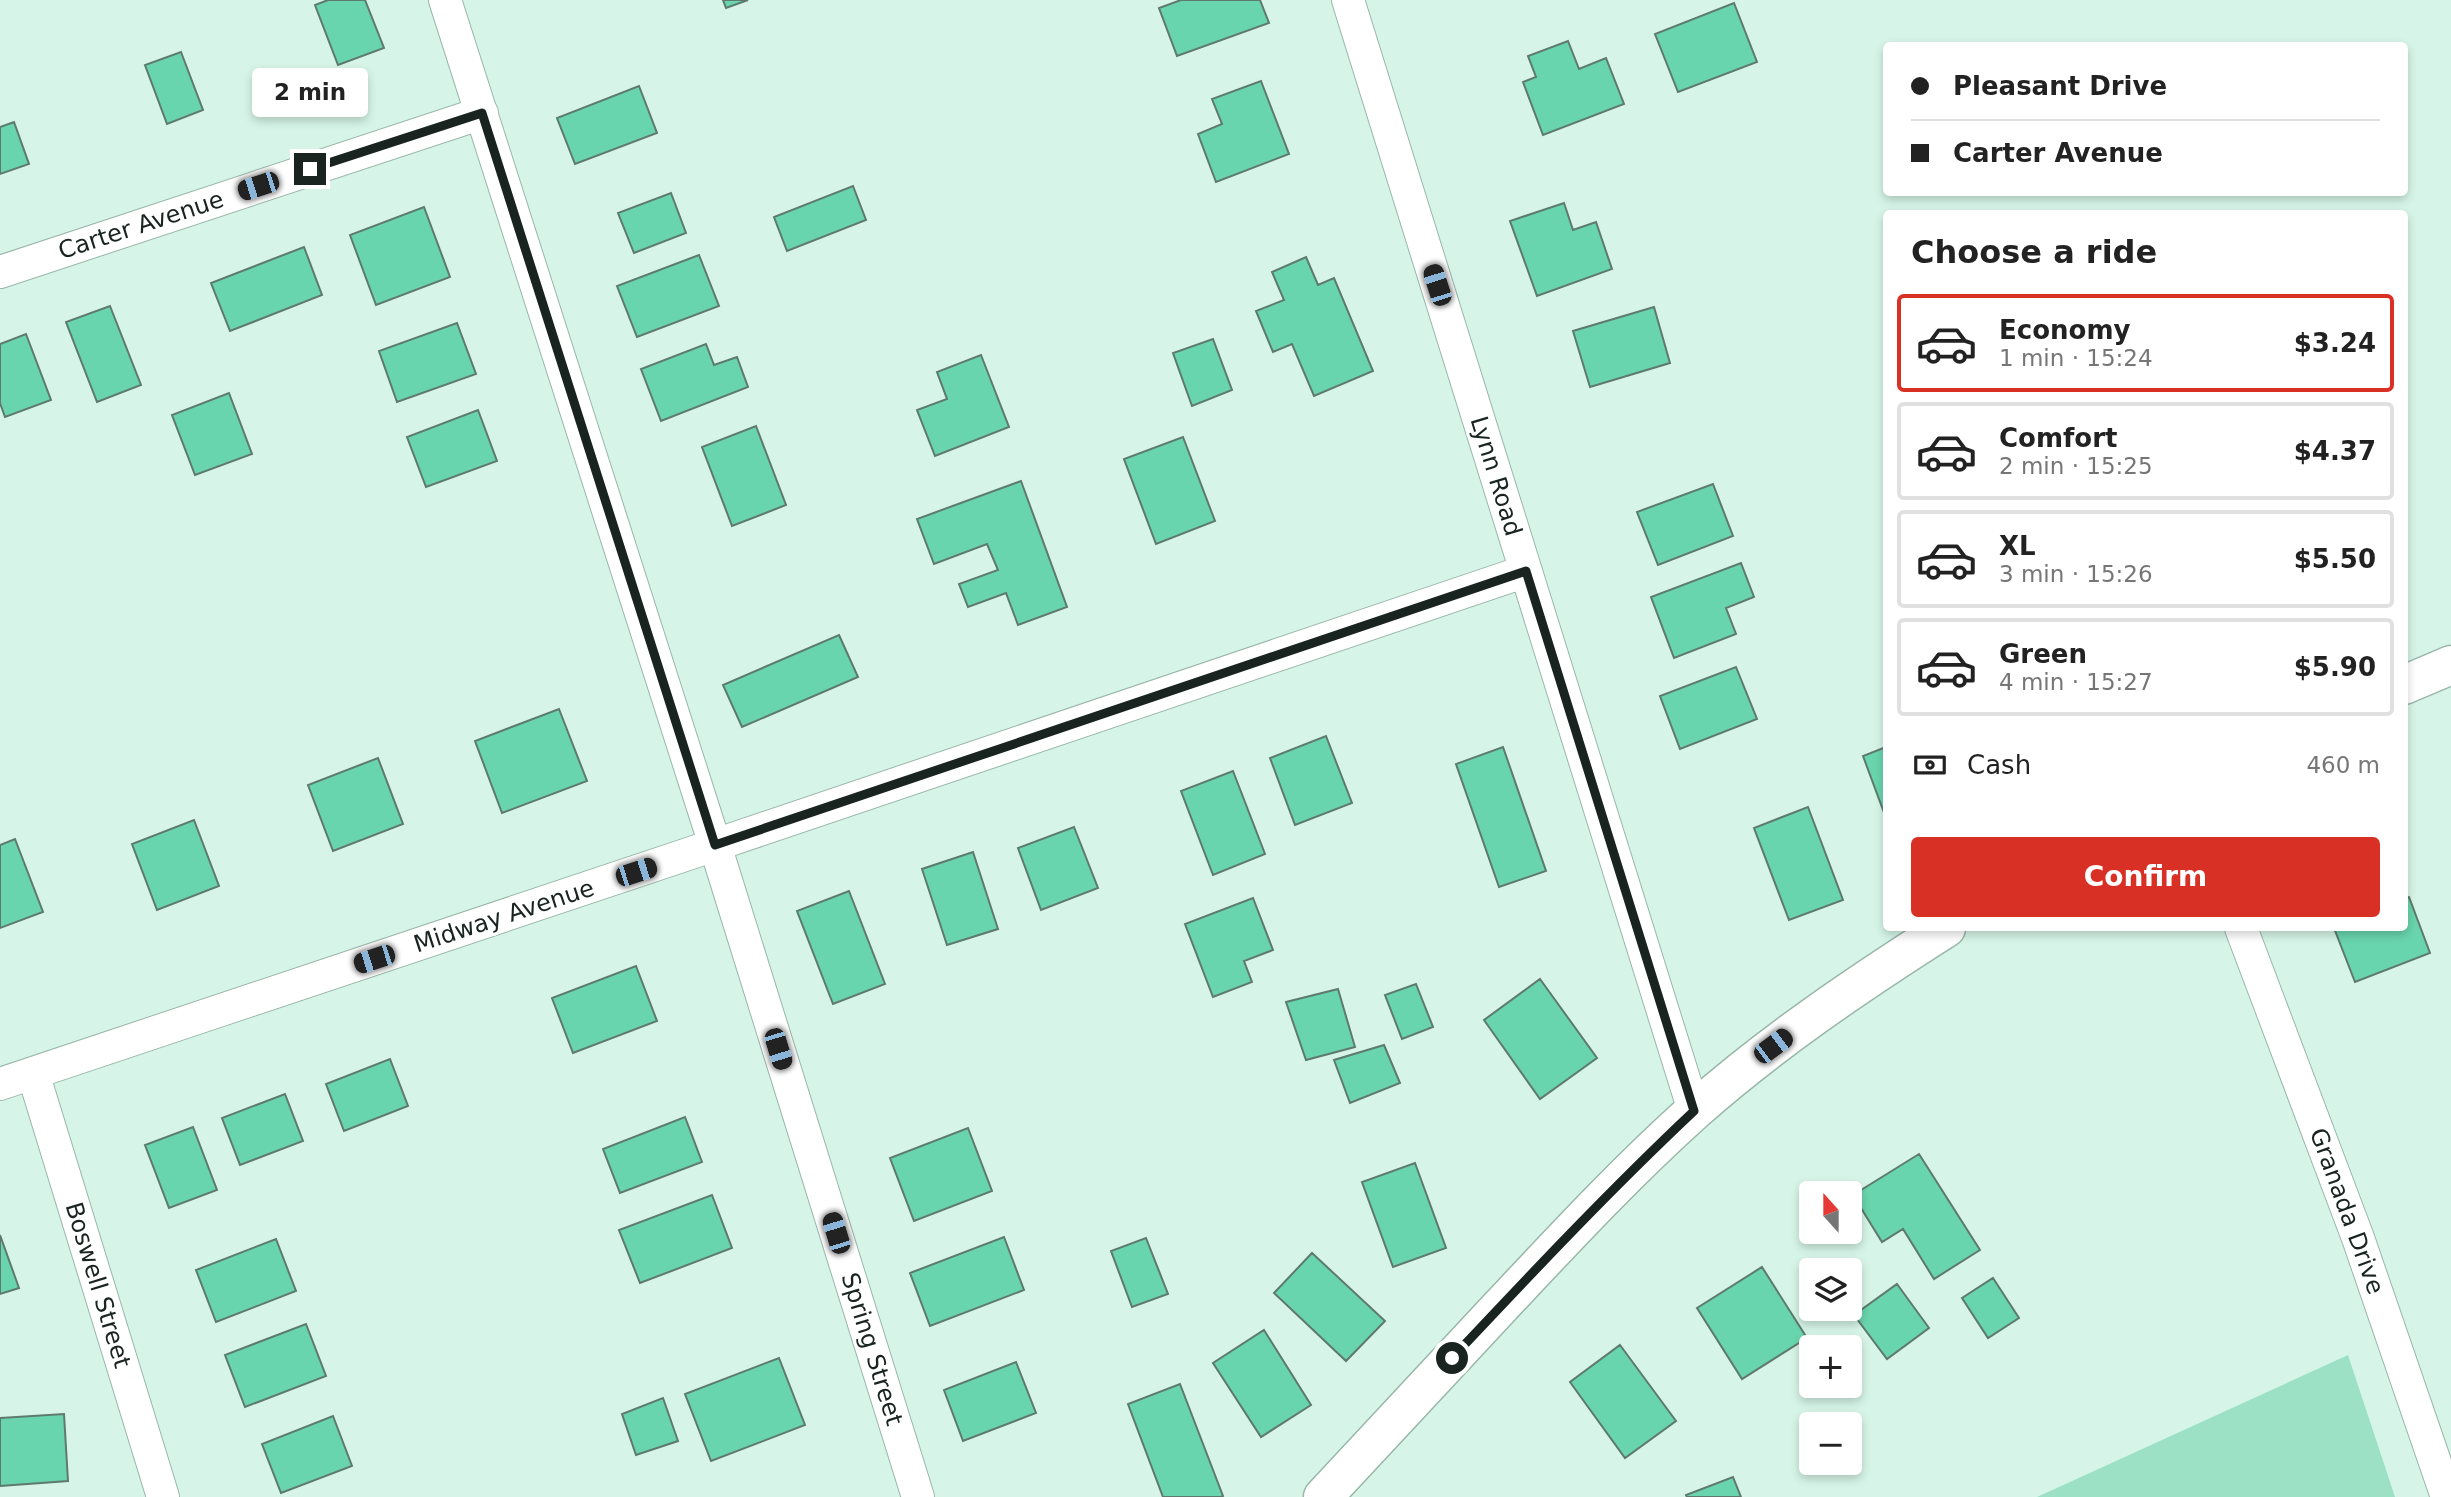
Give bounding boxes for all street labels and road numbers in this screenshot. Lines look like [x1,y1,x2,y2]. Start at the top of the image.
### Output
street label: Carter Avenue [55,185,227,265]
street label: Lynn Road [1465,413,1527,539]
street label: Midway Avenue [410,874,598,958]
street label: Granada Drive [2304,1124,2390,1298]
street label: Boswell Street [59,1199,137,1371]
street label: Spring Street [836,1269,908,1429]

